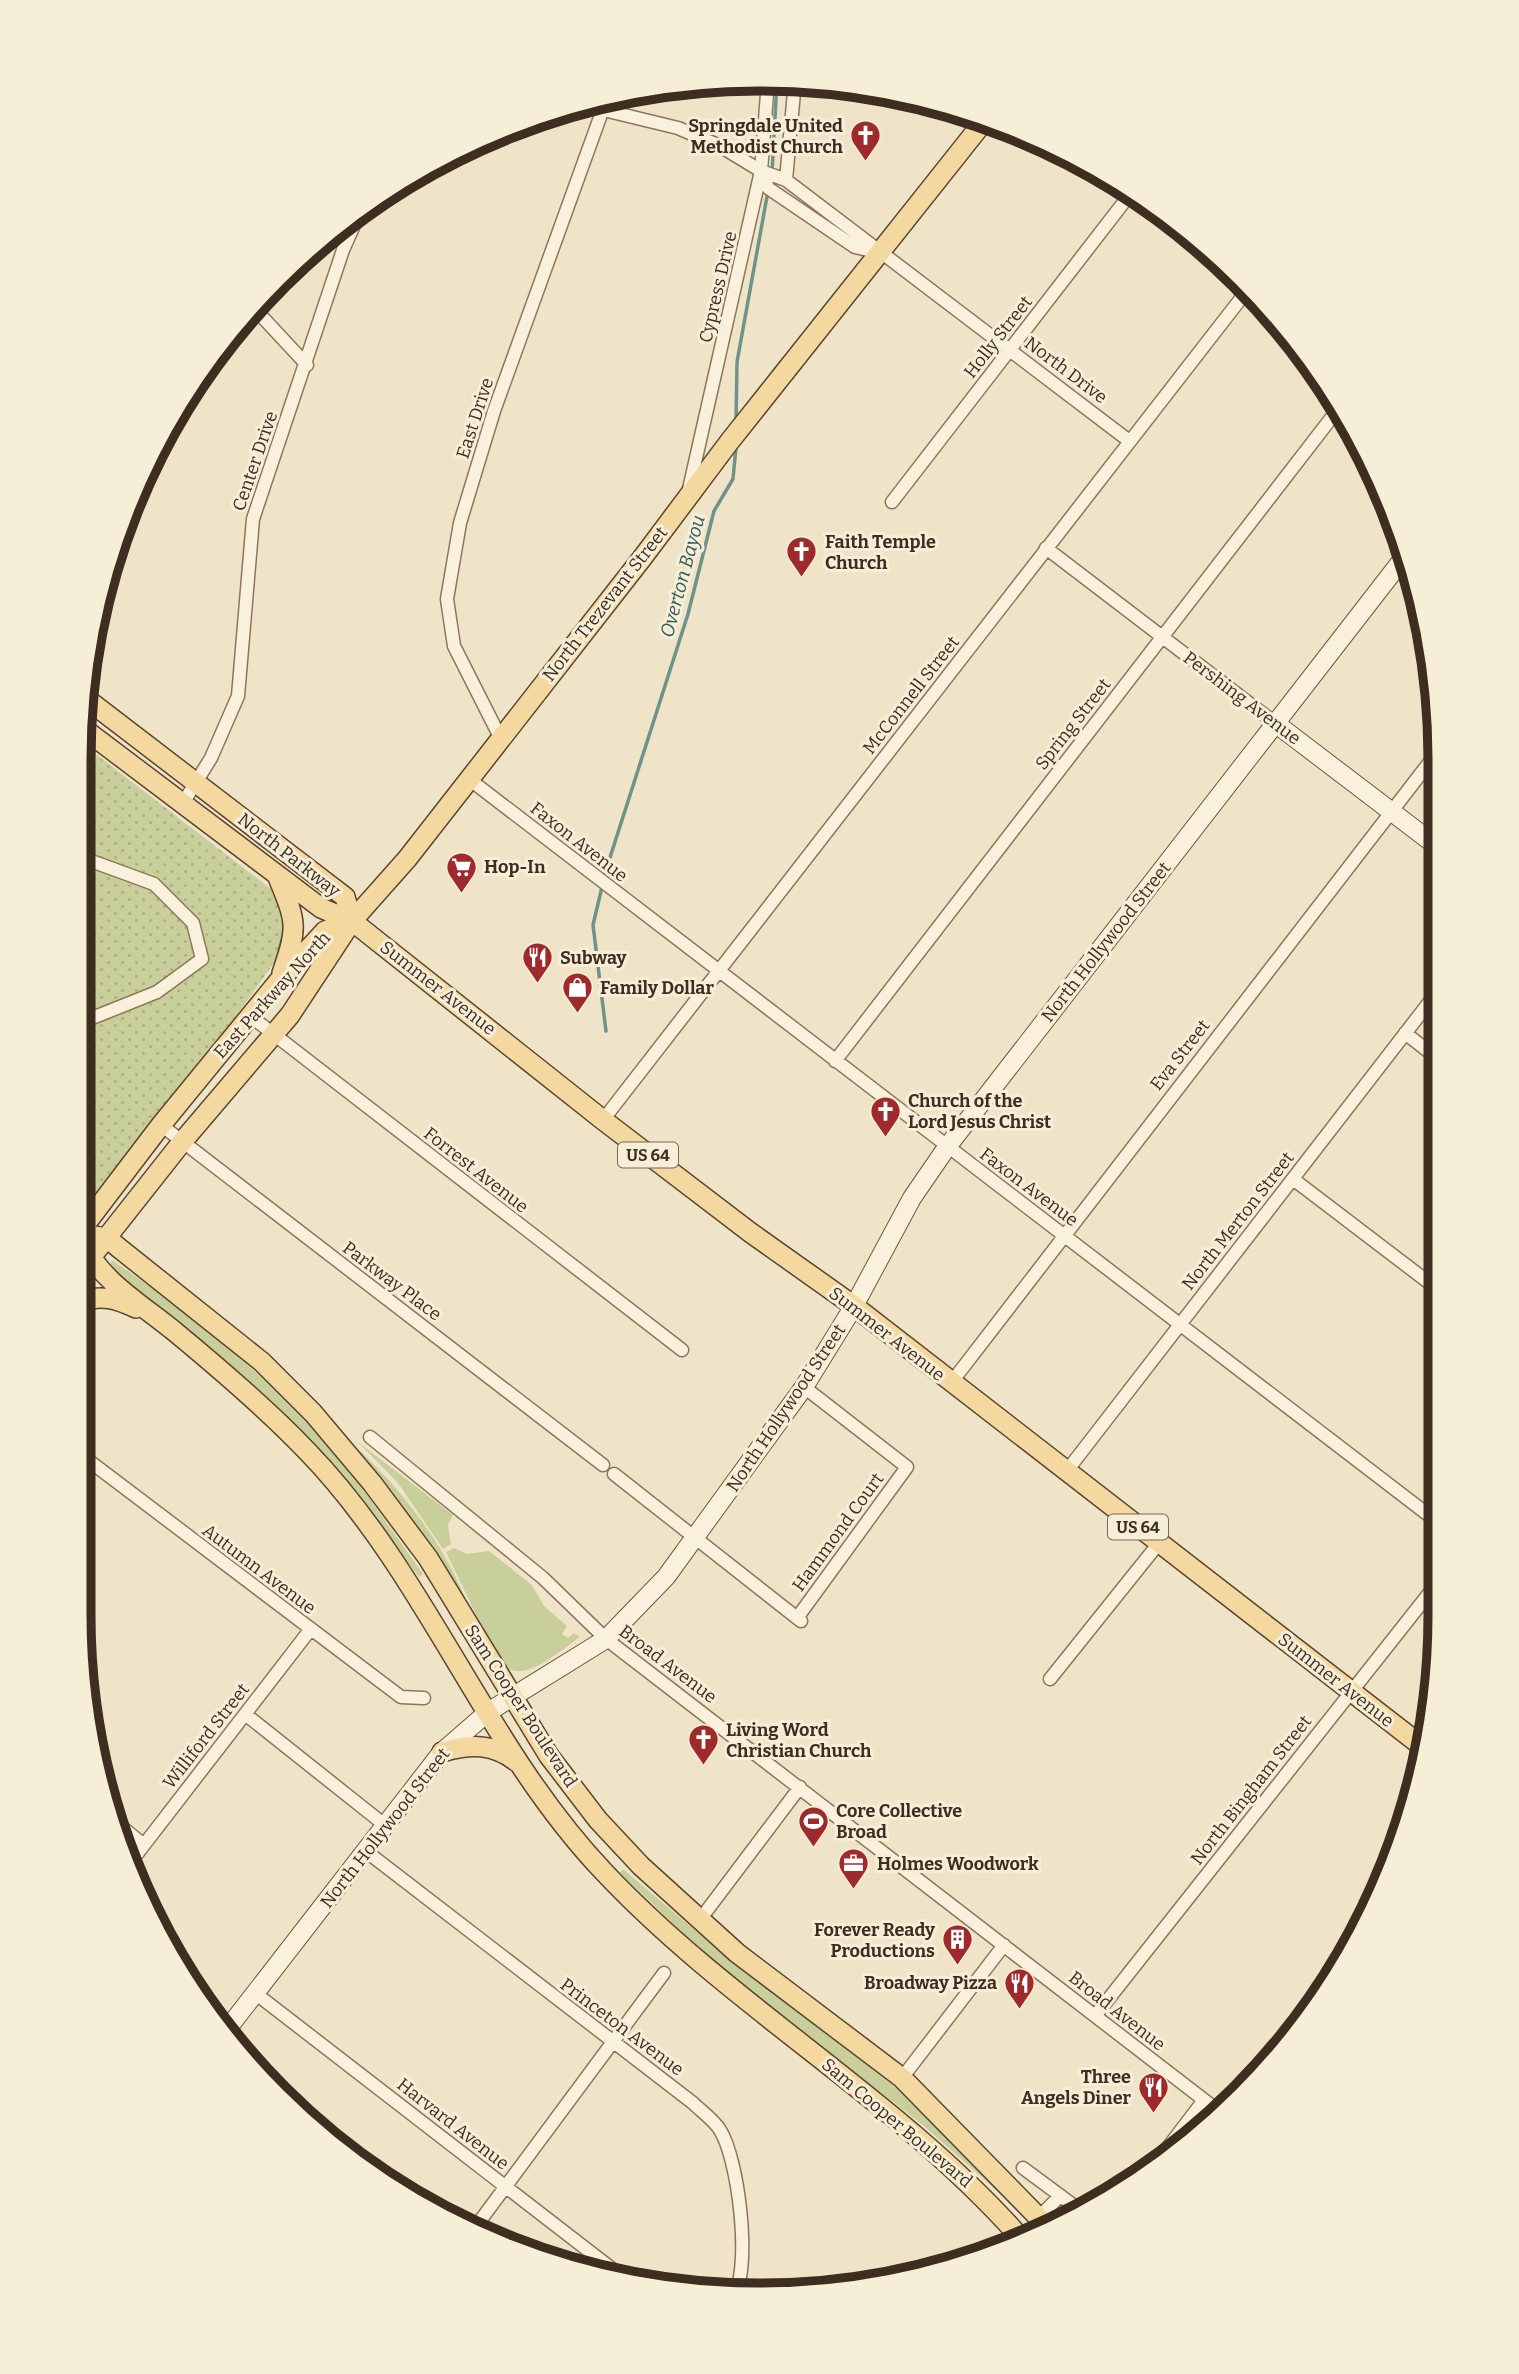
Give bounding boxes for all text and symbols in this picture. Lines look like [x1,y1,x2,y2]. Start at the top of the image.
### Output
place label: Springdale United Methodist Church [688,115,844,158]
church icon: Springdale United Methodist Church [849,119,883,163]
street label: Cypress Drive [694,229,742,345]
street label: Holly Street [959,291,1037,383]
street label: North Drive [1020,332,1112,408]
street label: East Drive [452,375,498,461]
street label: Center Drive [228,408,282,514]
water label: Overton Bayou [655,512,710,640]
street label: North Trezevant Street [538,522,673,686]
place label: Faith Temple Church [825,531,936,574]
church icon: Faith Temple Church [785,535,819,579]
street label: McConnell Street [858,631,964,758]
street label: Pershing Avenue [1179,647,1305,749]
street label: Spring Street [1030,674,1116,774]
street label: Faxon Avenue [526,797,632,887]
street label: North Parkway [233,808,345,902]
supermarket icon: Hop-In [444,850,478,894]
place label: Hop-In [484,856,546,878]
street label: North Hollywood Street [1037,857,1176,1027]
street label: East Parkway North [209,927,335,1063]
street label: Summer Avenue [376,936,500,1040]
restaurant icon: Subway [520,941,554,985]
place label: Subway [560,947,628,969]
shop icon: Family Dollar [560,971,594,1015]
place label: Family Dollar [600,977,714,999]
street label: Eva Street [1145,1015,1215,1095]
place label: Church of the Lord Jesus Christ [908,1090,1051,1133]
church icon: Church of the Lord Jesus Christ [868,1094,902,1138]
street label: Forrest Avenue [419,1122,533,1218]
road number: US 64 [618,1142,678,1168]
street label: Faxon Avenue [975,1143,1083,1231]
street label: North Merton Street [1177,1147,1299,1295]
street label: Parkway Place [338,1237,446,1325]
street label: Summer Avenue [825,1282,949,1386]
street label: North Hollywood Street [722,1320,851,1496]
street label: Hammond Court [788,1468,889,1596]
road number: US 64 [1108,1514,1168,1540]
street label: Autumn Avenue [198,1519,320,1619]
street label: Sam Cooper Boulevard [460,1620,582,1792]
street label: Broad Avenue [615,1620,721,1708]
street label: Summer Avenue [1274,1628,1398,1732]
street label: Williford Street [158,1678,254,1793]
street label: North Bingham Street [1186,1710,1317,1869]
place label: Living Word Christian Church [726,1719,872,1762]
church icon: Living Word Christian Church [686,1723,720,1767]
street label: North Hollywood Street [316,1743,455,1913]
place label: Core Collective Broad [836,1800,962,1843]
sports icon: Core Collective Broad [796,1804,830,1848]
office icon: Holmes Woodwork [837,1847,871,1891]
place label: Holmes Woodwork [877,1853,1039,1875]
place label: Forever Ready Productions [814,1919,936,1962]
building icon: Forever Ready Productions [941,1923,975,1967]
restaurant icon: Broadway Pizza [1003,1966,1037,2010]
street label: Broad Avenue [1064,1966,1170,2056]
place label: Broadway Pizza [864,1972,997,1994]
street label: Princeton Avenue [556,1973,688,2081]
street label: Sam Cooper Boulevard [817,2054,977,2193]
place label: Three Angels Diner [1021,2066,1132,2109]
restaurant icon: Three Angels Diner [1137,2070,1171,2114]
street label: Harvard Avenue [393,2073,513,2175]

